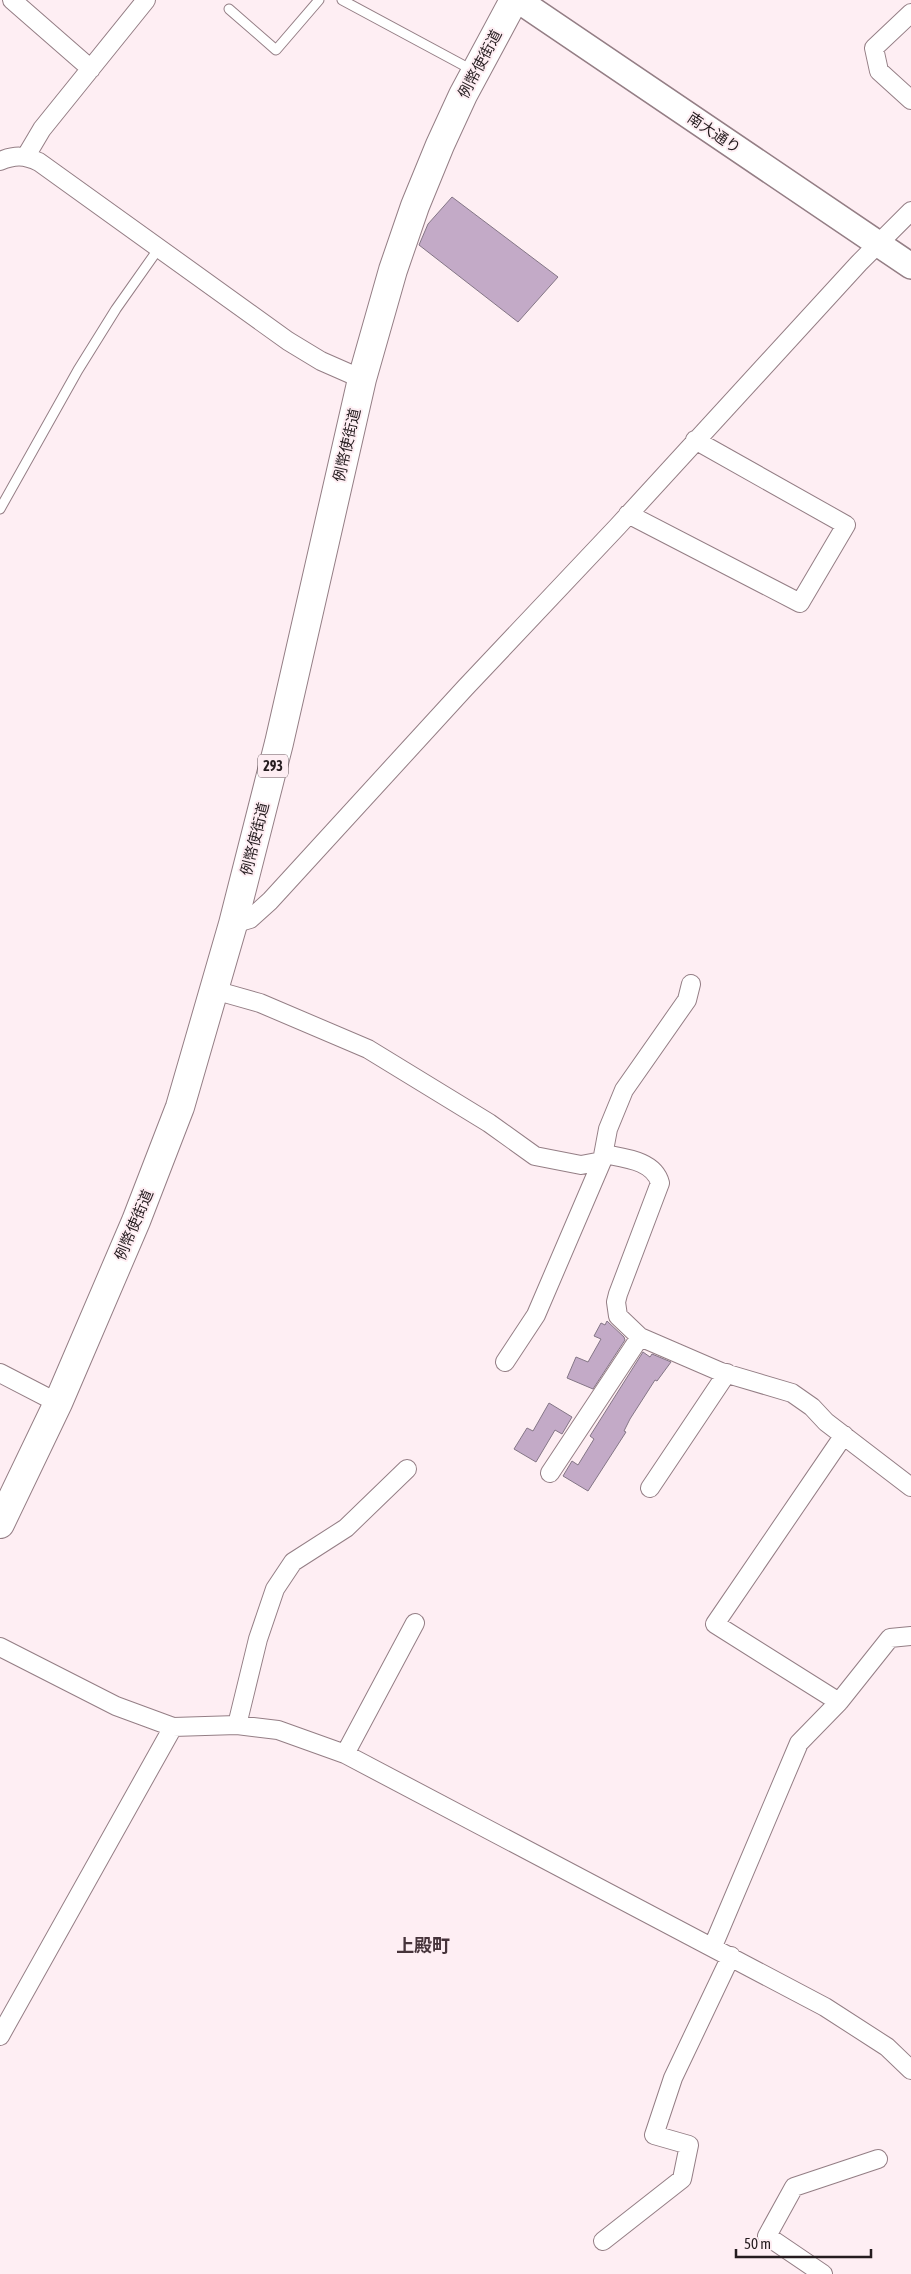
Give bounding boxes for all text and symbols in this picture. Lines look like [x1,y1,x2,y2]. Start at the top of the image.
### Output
street label: 例幣使街道 [454,27,505,101]
street label: 南大通り [685,109,744,156]
street label: 例幣使街道 [330,406,363,483]
road number: 293 [258,754,288,778]
street label: 例幣使街道 [237,800,272,877]
street label: 例幣使街道 [111,1187,156,1263]
district label: 上殿町 [396,1935,450,1956]
scale bar [736,2226,871,2258]
text: 50 m [744,2235,771,2252]

